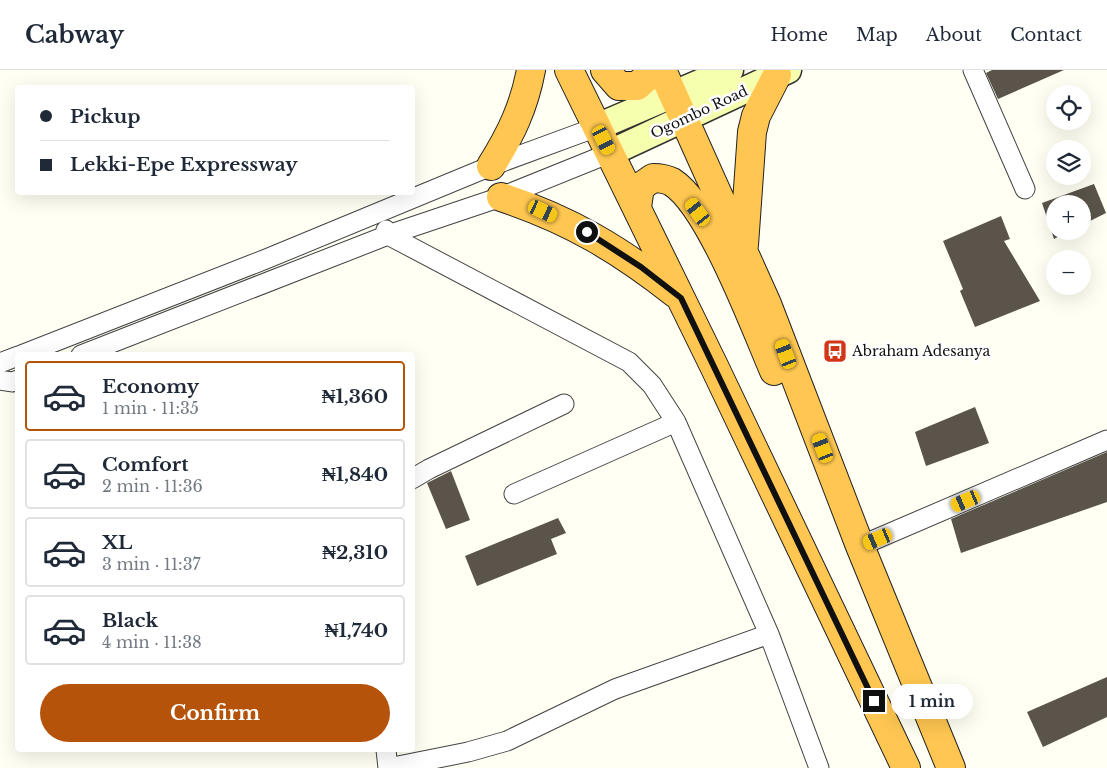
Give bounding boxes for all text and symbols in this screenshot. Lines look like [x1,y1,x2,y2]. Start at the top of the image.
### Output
text: Cabway [25,20,124,49]
text: Home [770,24,828,46]
text: Map [856,24,898,46]
text: About [926,24,982,46]
text: Contact [1010,24,1082,46]
street label: Ogombo Road [648,81,751,142]
map controls [1046,85,1091,295]
button: locate [1046,85,1091,130]
text: Pickup [70,105,141,128]
car [590,123,617,157]
button: layers [1046,140,1091,185]
text: Lekki-Epe Expressway [70,153,297,176]
button: + [1046,195,1091,240]
car [682,196,713,228]
car [526,198,559,224]
route start [576,221,598,243]
button: − [1046,250,1091,295]
car [773,337,798,371]
bus stop icon: Abraham Adesanya [822,338,848,364]
place label: Abraham Adesanya [851,342,991,360]
icon: car [42,374,87,419]
text: Economy [102,375,199,398]
text: ₦1,360 [322,385,388,408]
text: 1 min · 11:35 [102,398,199,418]
car [810,431,835,465]
icon: car [42,452,87,497]
text: Comfort [102,453,189,476]
text: ₦1,840 [322,463,388,486]
text: 2 min · 11:36 [102,476,203,496]
car [949,488,982,514]
car [861,526,894,552]
icon: car [42,530,87,575]
text: XL [102,531,132,554]
text: ₦2,310 [322,541,388,564]
text: 3 min · 11:37 [102,554,201,574]
icon: car [42,608,87,653]
text: Black [102,609,158,632]
text: ₦1,740 [325,619,388,642]
text: 4 min · 11:38 [102,632,202,652]
button: Confirm [40,684,390,742]
callout: 1 min [892,684,974,718]
route end [863,690,885,712]
text: 1 min [909,691,955,711]

